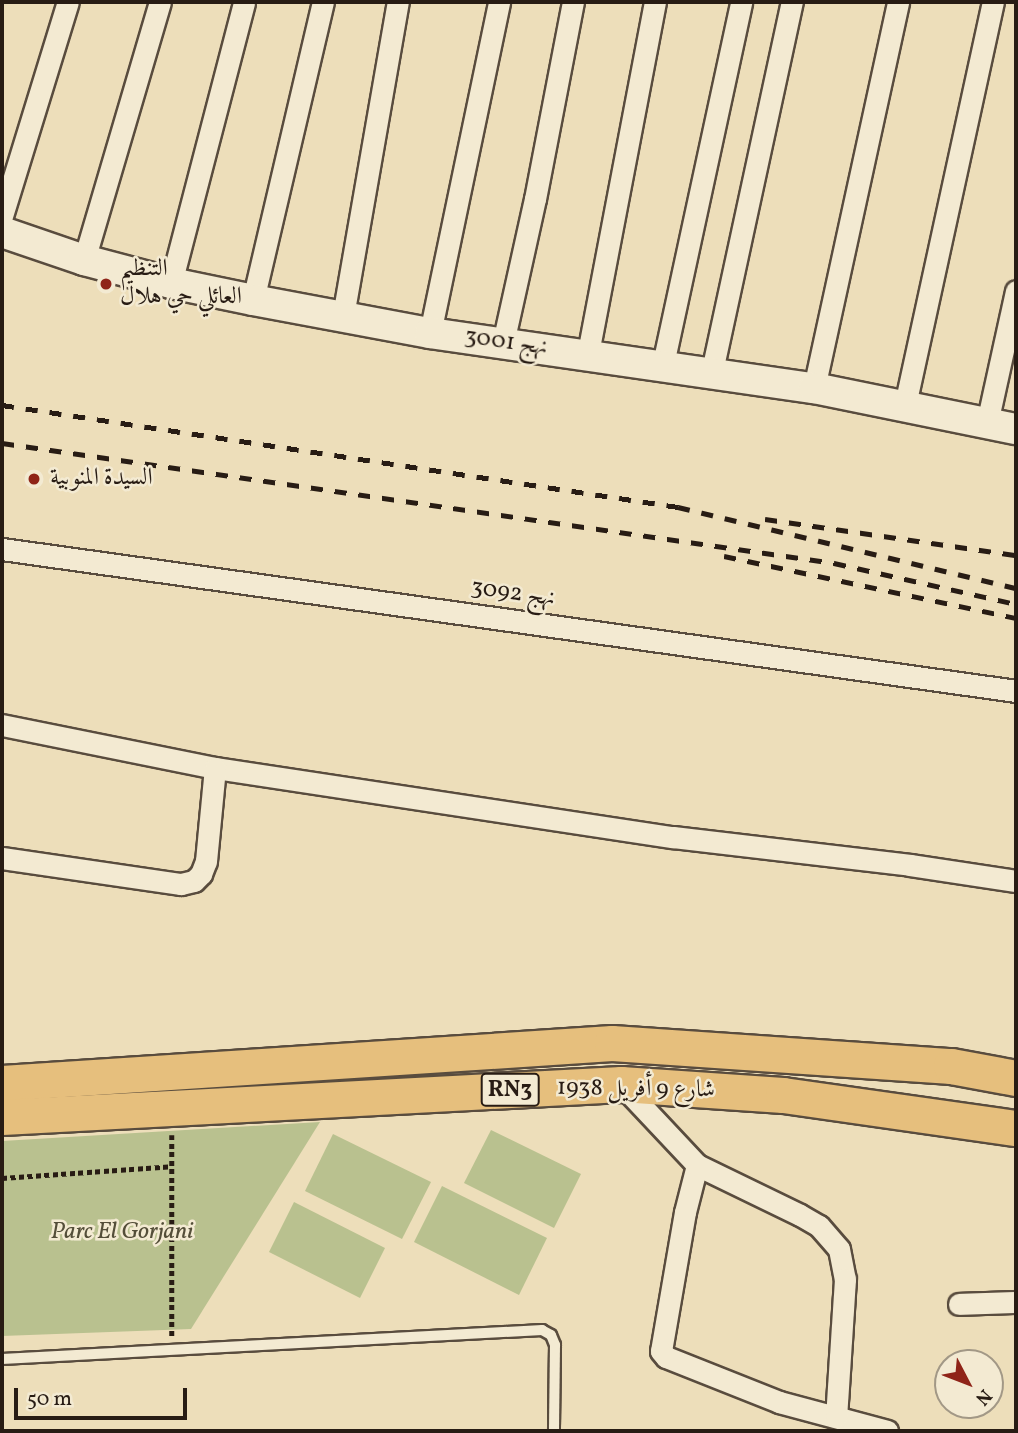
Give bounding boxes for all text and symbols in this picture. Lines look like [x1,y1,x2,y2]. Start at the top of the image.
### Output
place label: التنظيم العائلي حي هلال [120,256,242,312]
marker: التنظيم العائلي حي هلال [98,276,114,292]
street label: نهج 3001 [463,323,549,363]
place label: السيدة المنوبية [50,465,153,493]
marker: السيدة المنوبية [24,469,44,489]
street label: نهج 3092 [469,574,557,614]
road number: RN3 [480,1070,540,1110]
street label: شارع 9 أفريل 1938 [557,1074,715,1106]
park label: Parc El Gorjani [51,1219,193,1247]
north arrow [934,1349,1004,1419]
scale bar [18,1374,191,1418]
text: N [969,1383,997,1411]
text: 50 m [27,1385,72,1414]

